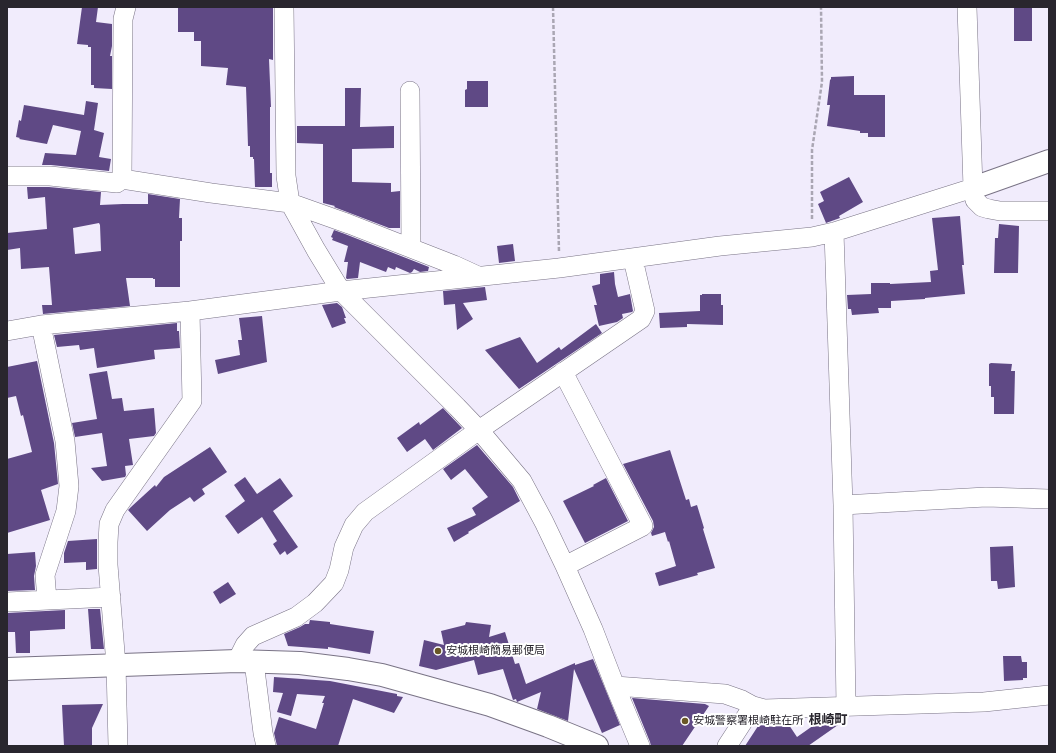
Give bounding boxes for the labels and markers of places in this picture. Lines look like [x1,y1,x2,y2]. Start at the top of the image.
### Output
place label: 安城根崎簡易郵便局 [446,644,545,658]
marker: 安城根崎簡易郵便局 [433,646,443,656]
place label: 安城警察署根崎駐在所 [693,714,803,728]
marker: 安城警察署根崎駐在所 [680,716,690,726]

